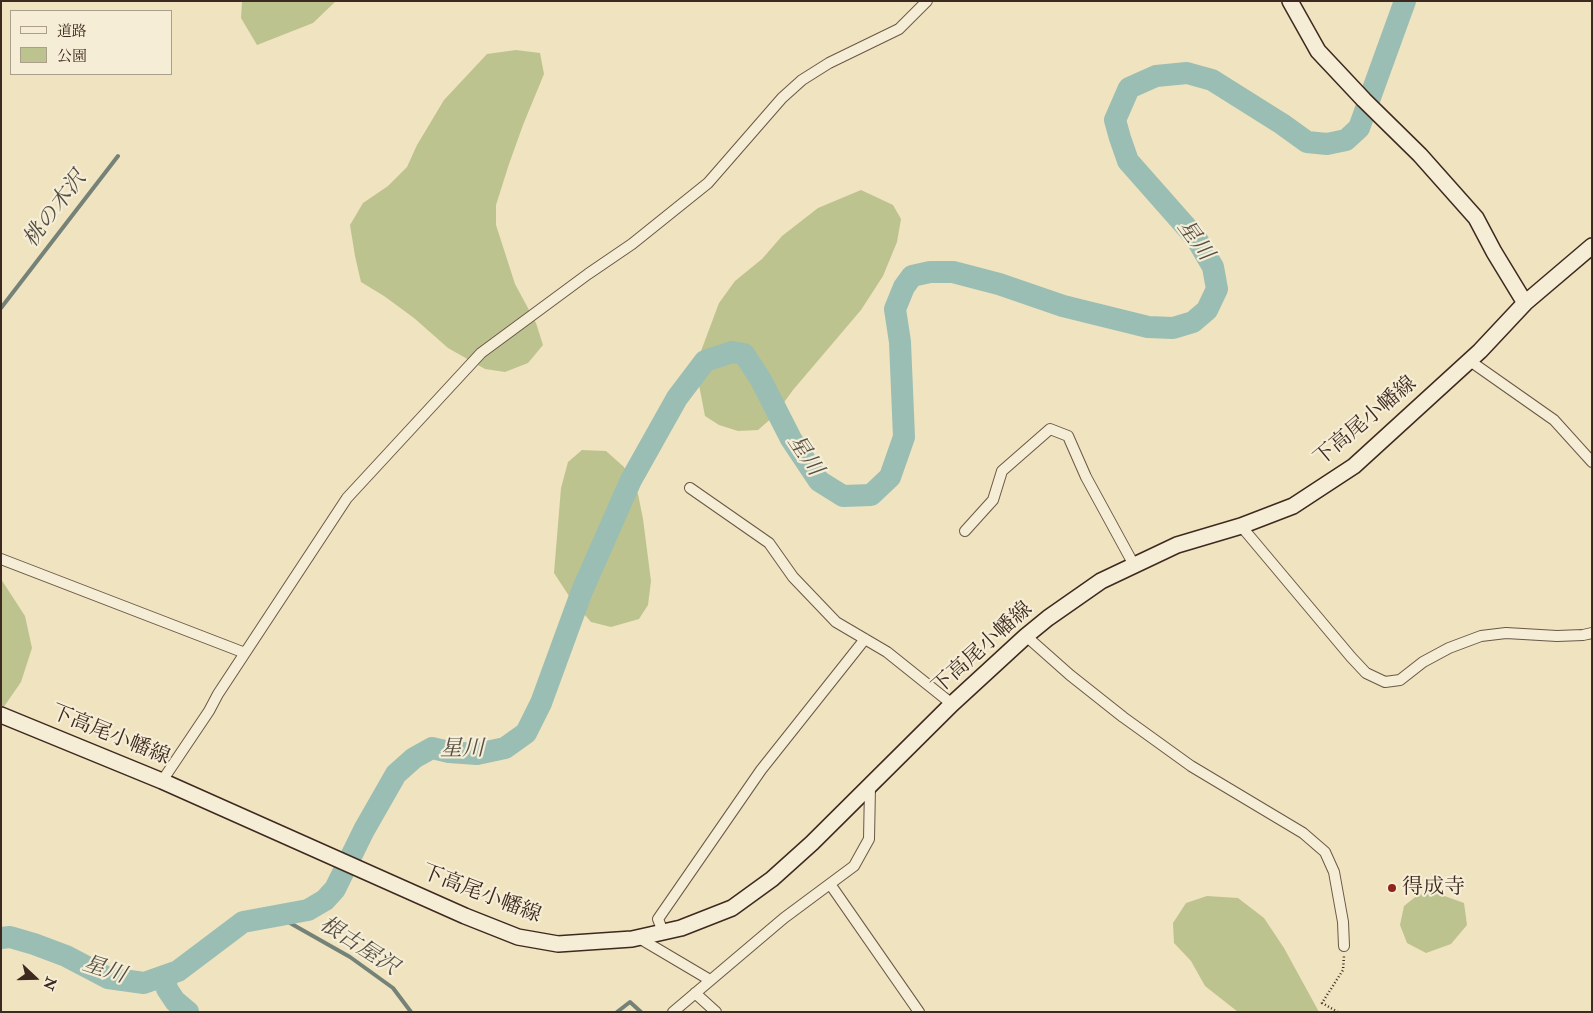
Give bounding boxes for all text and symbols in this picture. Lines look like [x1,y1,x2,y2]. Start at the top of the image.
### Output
legend [10,10,172,75]
text: 道路 [57,22,87,41]
text: 公園 [57,47,87,66]
water label: 桃の木沢 [19,167,93,253]
water label: 星川 [1170,215,1218,267]
street label: 下高尾小幡線 [1310,372,1422,472]
water label: 星川 [781,430,827,482]
street label: 下高尾小幡線 [928,597,1038,701]
street label: 下高尾小幡線 [47,701,173,771]
water label: 星川 [440,737,484,763]
street label: 下高尾小幡線 [418,861,544,929]
place label: 得成寺 [1402,875,1465,901]
marker: 得成寺 [1386,882,1398,894]
water label: 根古屋沢 [314,912,402,982]
water label: 星川 [79,952,129,990]
north arrow [10,953,60,1003]
text: N [39,975,60,992]

